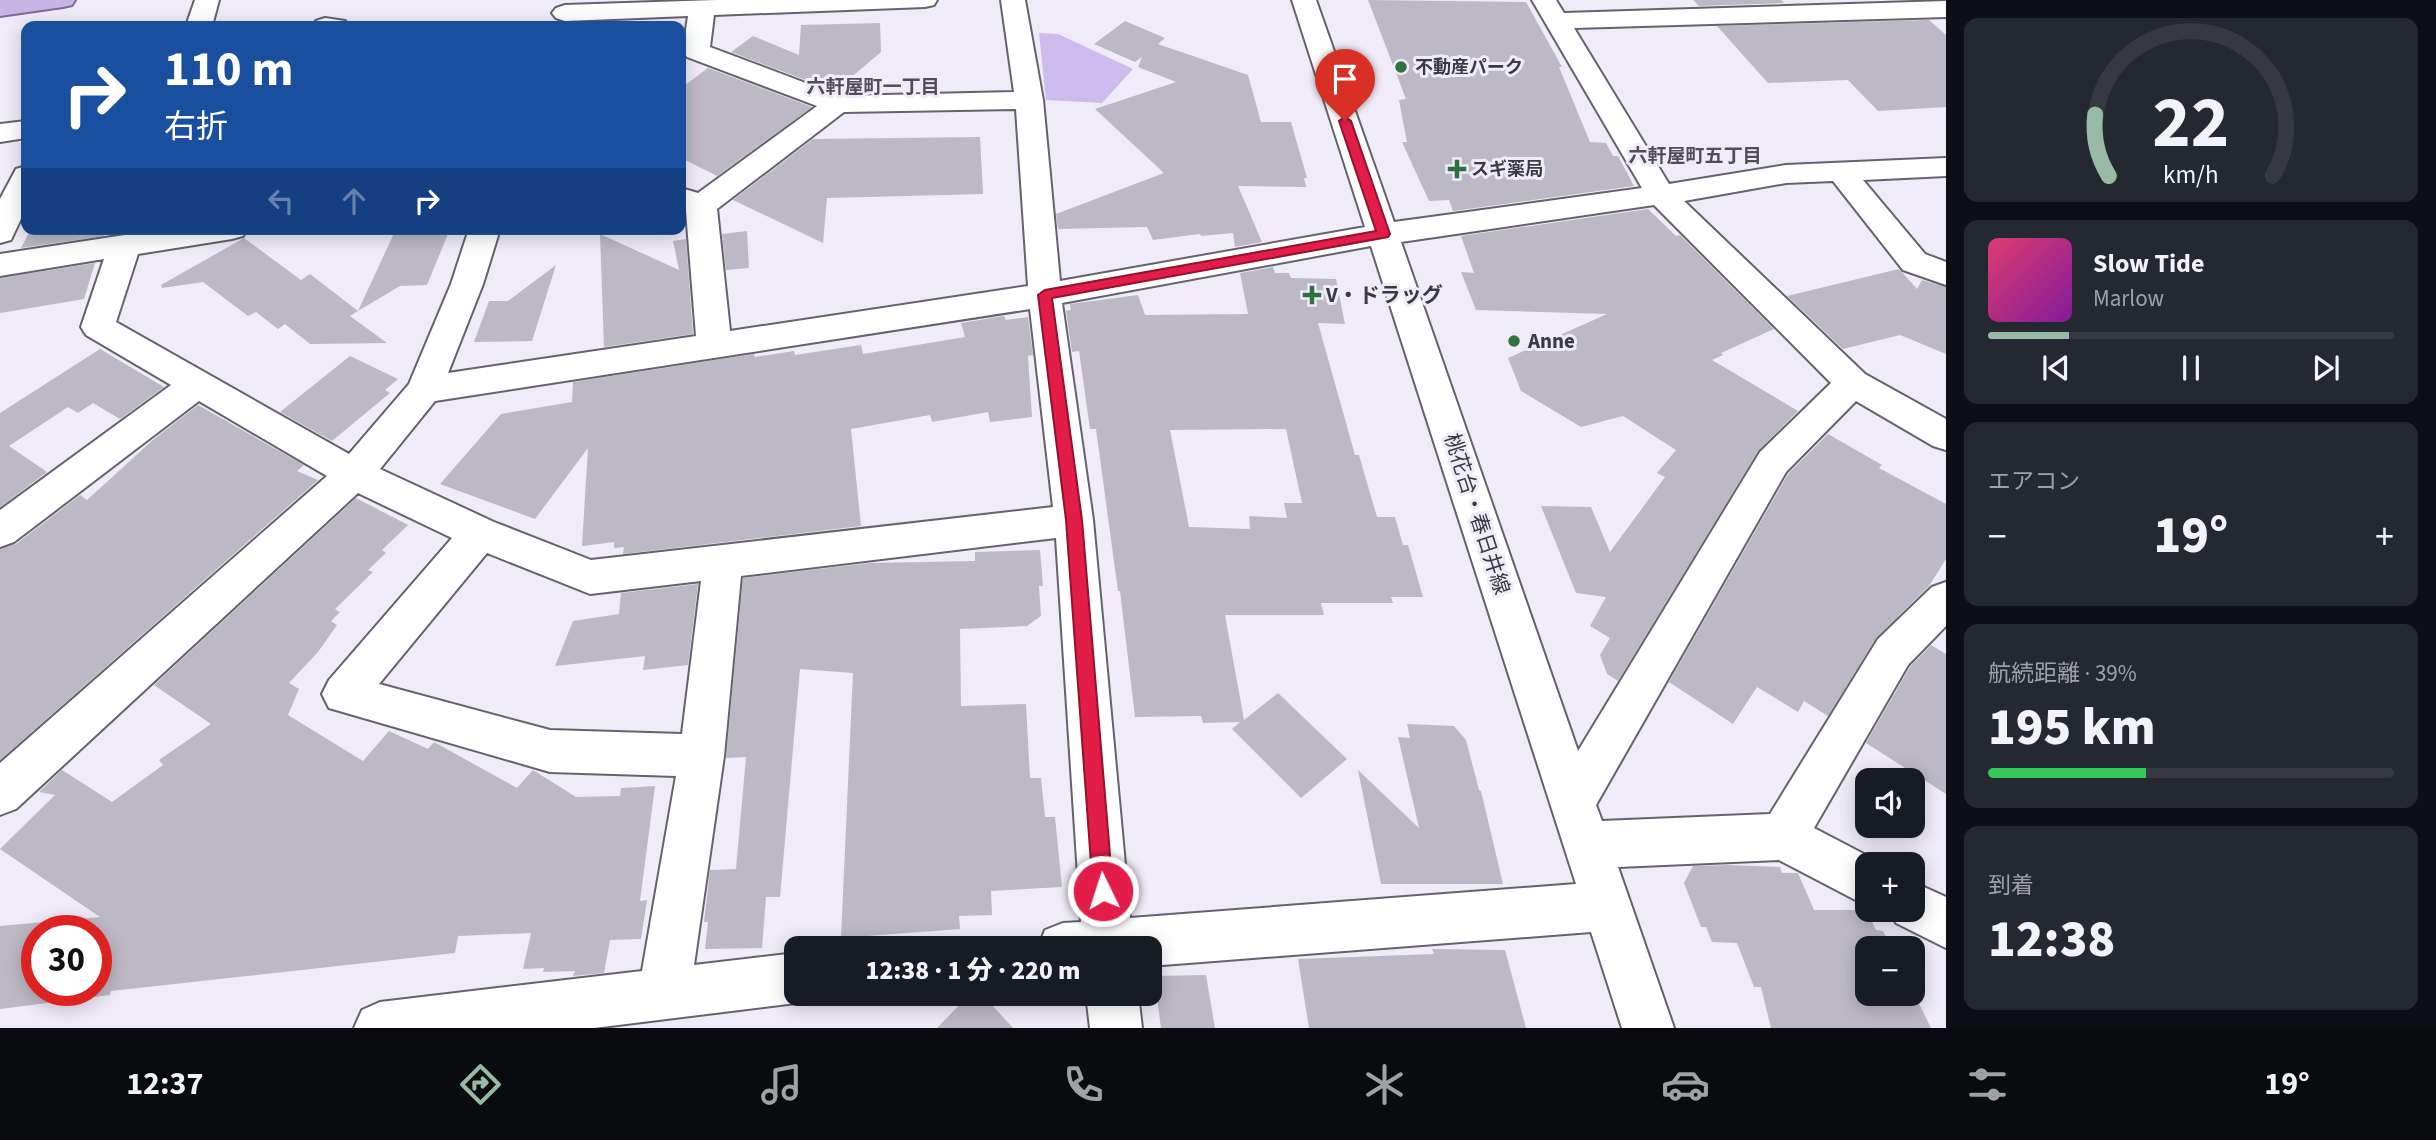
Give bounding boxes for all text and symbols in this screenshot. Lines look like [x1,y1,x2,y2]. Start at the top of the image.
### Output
text: 110 m [164,35,293,105]
icon: right [49,49,140,140]
pin [1315,49,1375,121]
place label: 不動産パーク [1415,55,1523,80]
marker: 不動産パーク [1393,59,1409,75]
icon: arrive [1326,60,1364,98]
text: 22 [2153,71,2229,175]
district label: 六軒屋町一丁目 [806,74,940,101]
text: 右折 [164,104,228,150]
district label: 六軒屋町五丁目 [1628,143,1762,170]
place label: スギ薬局 [1471,157,1543,182]
text: km/h [2163,157,2219,193]
marker: スギ薬局 [1449,161,1465,177]
icon: left [262,182,300,220]
icon: ahead [335,182,373,220]
icon: right [408,182,446,220]
text: Slow Tide [2093,245,2204,282]
place label: V・ドラッグ [1325,280,1443,310]
text: Marlow [2093,282,2164,315]
marker: V・ドラッグ [1304,287,1320,303]
place label: Anne [1527,326,1575,356]
marker: Anne [1506,333,1522,349]
icon: previous [2037,349,2075,387]
icon: pause [2172,349,2210,387]
icon: next [2307,349,2345,387]
street label: 桃花台・春日井線 [1437,429,1517,599]
text: エアコン [1988,465,2080,498]
text: 19° [2154,499,2228,573]
text: − [1988,510,2007,564]
text: + [2375,510,2394,564]
text: 航続距離 · 39% [1988,657,2137,690]
text: 195 km [1988,691,2156,765]
map controls [1855,768,1925,1006]
button: sound [1855,768,1925,838]
button: + [1855,852,1925,922]
position arrow [1066,854,1140,928]
text: 到着 [1988,869,2034,902]
text: 12:38 [1988,903,2115,977]
speed limit sign: 30 [21,915,112,1006]
button: − [1855,936,1925,1006]
text: 12:38 · 1 分 · 220 m [866,952,1080,989]
icon: directions [456,1060,505,1109]
icon: music [757,1060,806,1109]
icon: phone [1059,1060,1108,1109]
icon: climate [1360,1060,1409,1109]
icon: car [1661,1060,1710,1109]
icon: filters [1963,1060,2012,1109]
text: 12:37 [126,1061,203,1107]
text: 19° [2264,1061,2310,1107]

